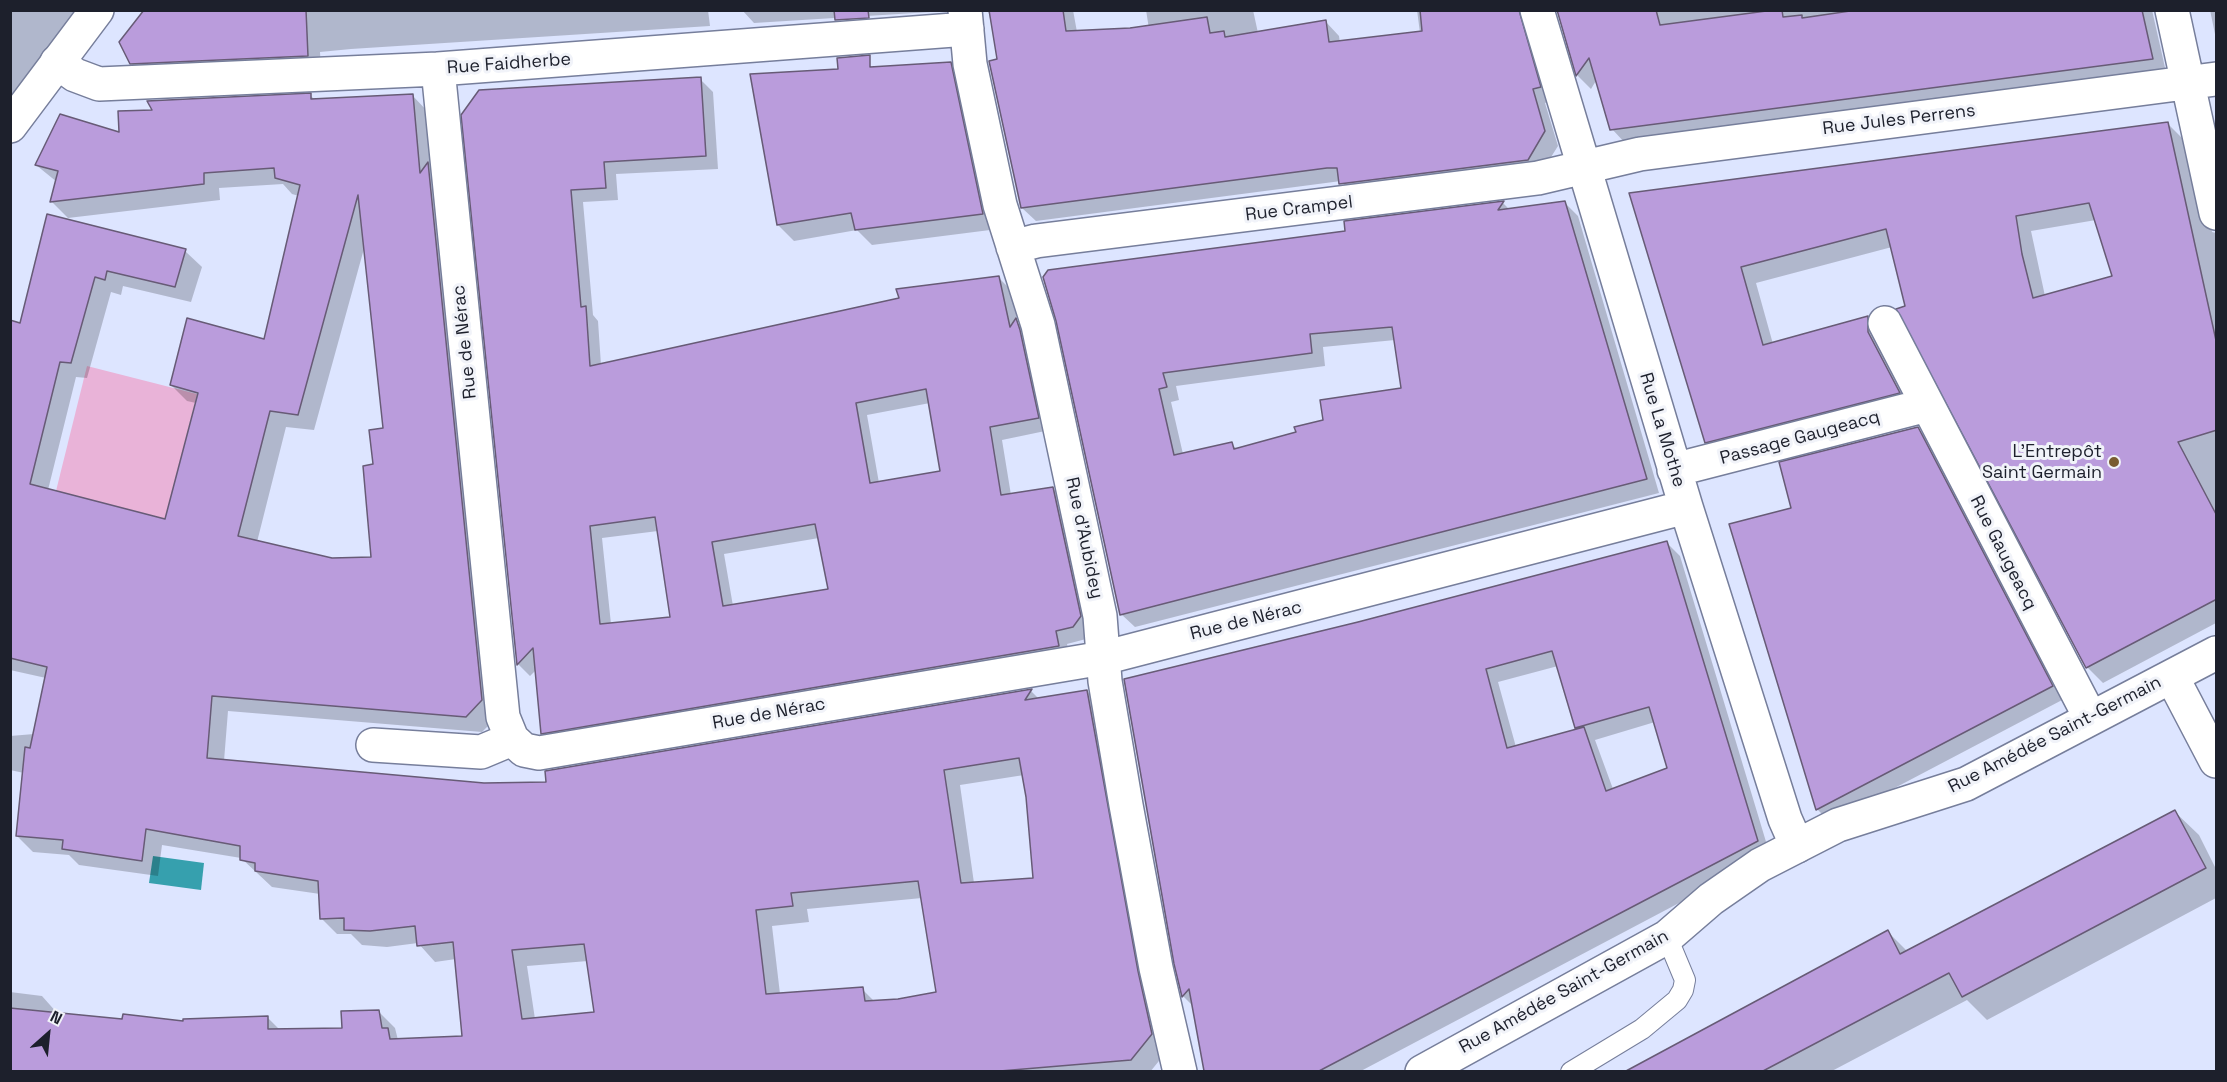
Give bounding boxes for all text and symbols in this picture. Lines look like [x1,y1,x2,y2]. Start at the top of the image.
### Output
street label: Rue Faidherbe [446,49,572,79]
street label: Rue Jules Perrens [1821,100,1977,140]
street label: Rue Crampel [1244,192,1354,226]
street label: Rue de Nérac [448,284,482,400]
street label: Rue La Mothe [1634,370,1690,490]
street label: Passage Gaugeacq [1718,406,1882,470]
place label: L'Entrepôt Saint Germain [1982,441,2102,484]
marker: L'Entrepôt Saint Germain [2107,455,2121,469]
street label: Rue d'Aubidey [1061,475,1107,601]
street label: Rue Gaugeacq [1965,492,2041,614]
street label: Rue de Nérac [1188,597,1304,645]
street label: Rue Amédée Saint-Germain [1945,672,2165,798]
street label: Rue de Nérac [711,693,827,735]
street label: Rue Amédée Saint-Germain [1456,925,1672,1059]
north arrow [18,1004,78,1064]
text: N [47,1006,66,1029]

